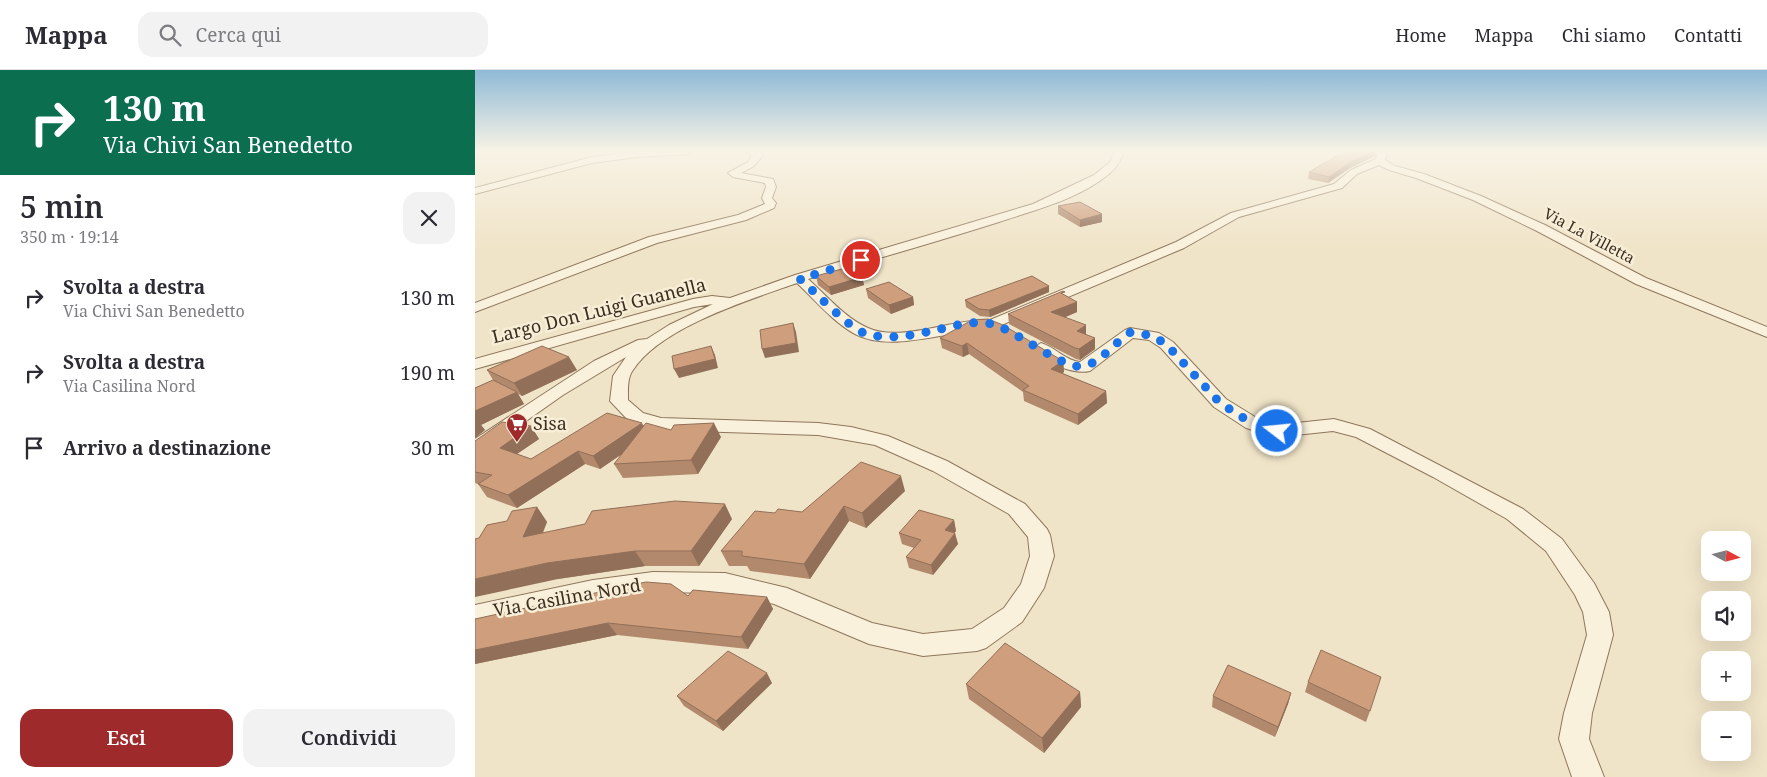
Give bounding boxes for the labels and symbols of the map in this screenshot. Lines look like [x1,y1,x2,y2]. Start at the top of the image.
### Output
street label: Via La Villetta [1541,203,1638,267]
pin [840,239,882,281]
street label: Largo Don Luigi Guanella [489,272,708,348]
position arrow [1250,404,1302,456]
place label: Sisa [533,411,567,435]
supermarket icon: Sisa [505,412,529,443]
north arrow [1701,531,1751,581]
street label: Via Casilina Nord [491,572,642,622]

